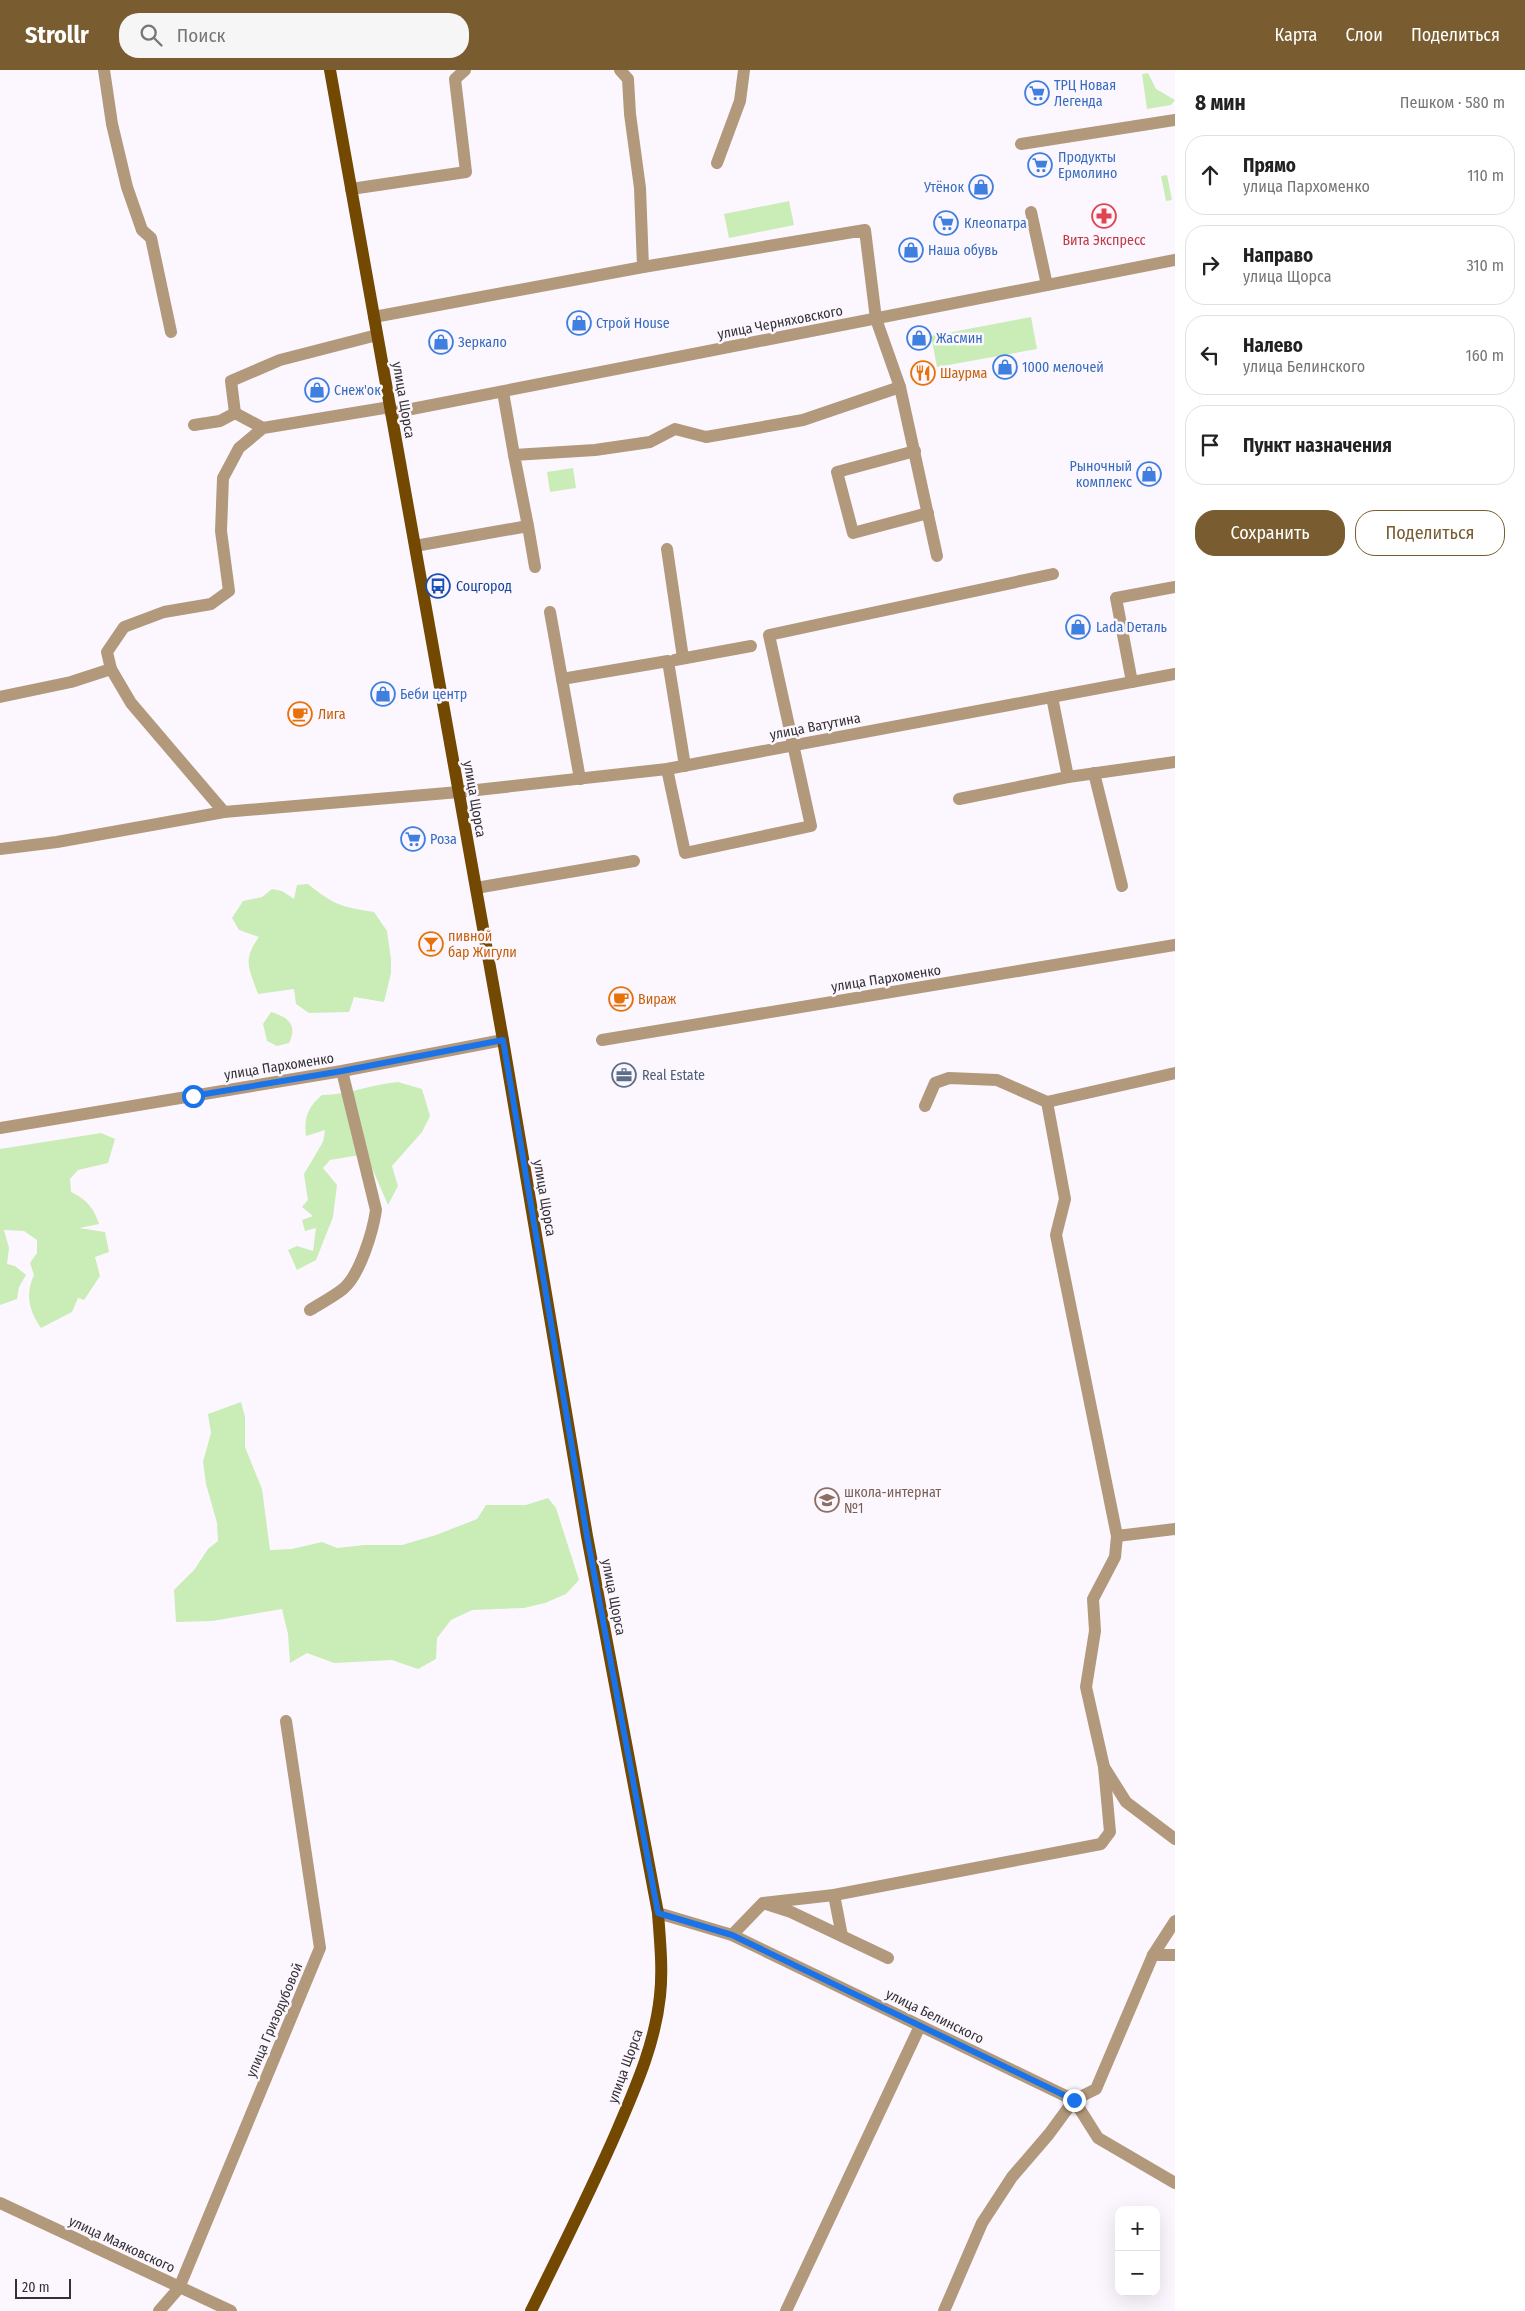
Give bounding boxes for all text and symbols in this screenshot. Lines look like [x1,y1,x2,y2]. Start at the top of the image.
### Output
search box [119,13,469,58]
text: Strollr [25,21,89,49]
icon: search [137,21,165,49]
text: Поиск [177,24,225,47]
text: Карта [1274,24,1317,46]
text: Слои [1345,24,1383,46]
text: Поделиться [1411,24,1500,46]
place label: ТРЦ Новая Легенда [1054,77,1116,110]
supermarket icon: ТРЦ Новая Легенда [1024,80,1050,106]
text: 8 мин [1195,90,1246,116]
text: Пешком · 580 m [1400,93,1505,112]
place label: Продукты Ермолино [1058,149,1117,182]
supermarket icon: Продукты Ермолино [1027,152,1053,178]
text: Прямо [1243,154,1296,177]
icon: ahead [1196,161,1224,189]
text: 110 m [1467,166,1504,185]
shop icon: Утёнок [968,174,994,200]
text: улица Пархоменко [1243,177,1370,196]
place label: Утёнок [923,179,964,196]
pharmacy icon: Вита Экспресс [1091,203,1117,229]
supermarket icon: Клеопатра [933,210,959,236]
place label: Клеопатра [964,215,1027,232]
place label: Вита Экспресс [1062,232,1146,249]
shop icon: Наша обувь [898,237,924,263]
place label: Наша обувь [928,242,998,259]
text: Направо [1243,244,1313,267]
icon: right [1196,251,1224,279]
text: 310 m [1467,256,1504,275]
text: улица Щорса [1243,267,1332,286]
street label: улица Черняховского [716,302,844,343]
shop icon: Строй House [566,310,592,336]
place label: Строй House [596,315,670,332]
shop icon: Жасмин [906,325,932,351]
shop icon: Зеркало [428,329,454,355]
place label: Жасмин [936,330,983,347]
place label: Зеркало [458,334,507,351]
text: Налево [1243,334,1303,357]
icon: left [1196,341,1224,369]
text: 160 m [1465,346,1504,365]
shop icon: 1000 мелочей [992,354,1018,380]
text: улица Белинского [1243,357,1365,376]
place label: 1000 мелочей [1022,359,1104,376]
street label: улица Щорса [388,360,419,440]
restaurant icon: Шаурма [910,360,936,386]
place label: Шаурма [940,365,987,382]
shop icon: Снеж'ок [304,377,330,403]
place label: Снеж'ок [334,382,381,399]
icon: arrive [1196,431,1224,459]
text: Пункт назначения [1243,434,1392,457]
place label: Рыночный комплекс [1070,458,1132,491]
shop icon: Рыночный комплекс [1136,461,1162,487]
button: Сохранить [1195,510,1345,556]
button: Поделиться [1355,510,1505,556]
bus stop icon: Соцгород [425,573,451,599]
place label: Соцгород [456,578,512,595]
shop icon: Lada Dеталь [1065,614,1091,640]
place label: Lada Dеталь [1096,619,1168,636]
shop icon: Беби центр [370,681,396,707]
place label: Беби центр [400,686,467,703]
cafe icon: Лига [287,701,313,727]
place label: Лига [318,706,346,723]
street label: улица Ватутина [768,709,862,744]
street label: улица Щорса [459,759,490,839]
supermarket icon: Роза [400,826,426,852]
place label: Роза [430,831,457,848]
place label: пивной бар Жигули [448,928,517,961]
bar icon: пивной бар Жигули [418,931,444,957]
street label: улица Пархоменко [830,961,942,996]
cafe icon: Вираж [608,986,634,1012]
place label: Вираж [638,991,676,1008]
street label: улица Пархоменко [223,1049,335,1084]
office icon: Real Estate [611,1062,637,1088]
place label: Real Estate [642,1067,705,1084]
route start [182,1085,205,1108]
street label: улица Щорса [529,1158,560,1238]
place label: школа-интернат №1 [844,1484,941,1517]
school or university icon: школа-интернат №1 [814,1487,840,1513]
street label: улица Щорса [598,1557,629,1637]
street label: улица Гризодубовой [243,1960,306,2080]
street label: улица Белинского [883,1985,987,2048]
street label: улица Щорса [604,2027,647,2106]
route end [1063,2089,1086,2112]
map controls [1115,2206,1160,2296]
button: + [1115,2206,1160,2251]
street label: улица Маяковского [66,2212,178,2276]
button: − [1115,2251,1160,2296]
scale bar [15,2276,71,2299]
text: 20 m [22,2279,50,2296]

